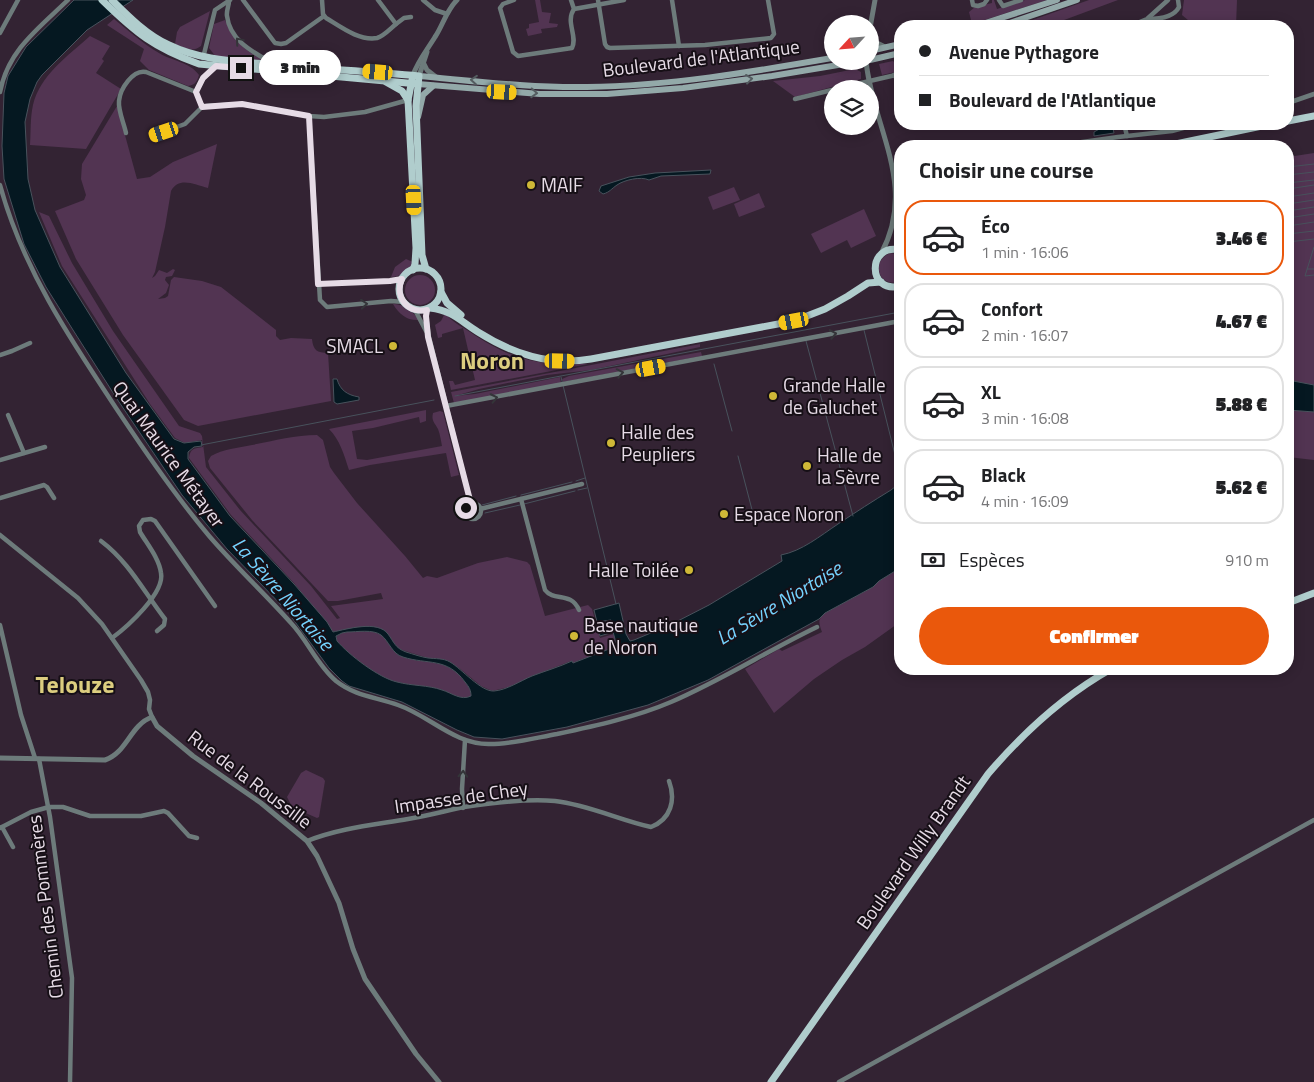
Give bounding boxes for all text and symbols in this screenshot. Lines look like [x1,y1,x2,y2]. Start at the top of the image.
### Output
north arrow [824,15,879,70]
map controls [824,15,879,135]
street label: Boulevard de l'Atlantique [601,31,801,84]
one-way arrow [236,37,245,46]
text: Avenue Pythagore [949,37,1099,66]
callout: 3 min [258,50,341,86]
text: 3 min [280,55,320,79]
route end [230,57,252,79]
car [362,63,393,81]
one-way arrow [469,75,477,86]
one-way arrow [744,75,753,85]
button: layers [824,80,879,135]
car [486,84,517,100]
text: Boulevard de l'Atlantique [949,85,1156,114]
one-way arrow [531,88,539,99]
car [147,120,180,144]
text: Choisir une course [919,153,1093,187]
place label: MAIF [541,170,583,199]
marker: MAIF [525,179,537,191]
car [405,185,422,215]
text: Éco [981,211,1010,240]
icon: car [921,215,966,260]
text: 3.46 € [1216,223,1267,252]
text: 1 min · 16:06 [981,240,1069,264]
text: Confort [981,294,1043,323]
one-way arrow [360,298,368,309]
icon: car [921,298,966,343]
text: 4.67 € [1216,306,1267,335]
car [777,311,810,331]
text: 2 min · 16:07 [981,323,1069,347]
one-way arrow [829,329,837,339]
place label: SMACL [326,331,383,360]
marker: SMACL [387,340,399,352]
district label: Noron [460,342,524,378]
car [544,353,575,369]
car [634,358,667,378]
one-way arrow [616,369,625,379]
place label: Grande Halle de Galuchet [783,370,886,421]
street label: Quai Maurice Métayer [106,374,233,534]
text: XL [981,377,1001,406]
icon: car [921,381,966,426]
text: 5.88 € [1216,389,1267,418]
marker: Grande Halle de Galuchet [767,390,779,402]
one-way arrow [490,393,499,404]
text: 3 min · 16:08 [981,406,1069,430]
place label: Halle des Peupliers [621,417,696,468]
marker: Halle des Peupliers [605,437,617,449]
place label: Halle de la Sèvre [817,440,882,491]
marker: Halle de la Sèvre [801,460,813,472]
text: Black [981,460,1026,489]
icon: car [921,464,966,509]
text: 5.62 € [1216,472,1267,501]
text: 4 min · 16:09 [981,489,1069,513]
route start [455,497,477,519]
place label: Espace Noron [734,499,844,528]
marker: Espace Noron [718,508,730,520]
water label: La Sèvre Niortaise [225,530,343,659]
text: Espèces [959,545,1025,574]
icon: cash [919,546,947,574]
text: 910 m [1225,548,1269,572]
water label: La Sèvre Niortaise [710,552,849,652]
place label: Halle Toilée [588,555,679,584]
marker: Halle Toilée [683,564,695,576]
button: Confirmer [919,607,1269,665]
place label: Base nautique de Noron [584,610,698,661]
marker: Base nautique de Noron [568,630,580,642]
district label: Telouze [36,666,114,702]
street label: Rue de la Roussille [182,722,319,835]
street label: Boulevard Willy Brandt [848,768,977,935]
one-way arrow [457,769,468,777]
street label: Impasse de Chey [392,773,530,820]
street label: Chemin des Pommères [19,814,70,1000]

